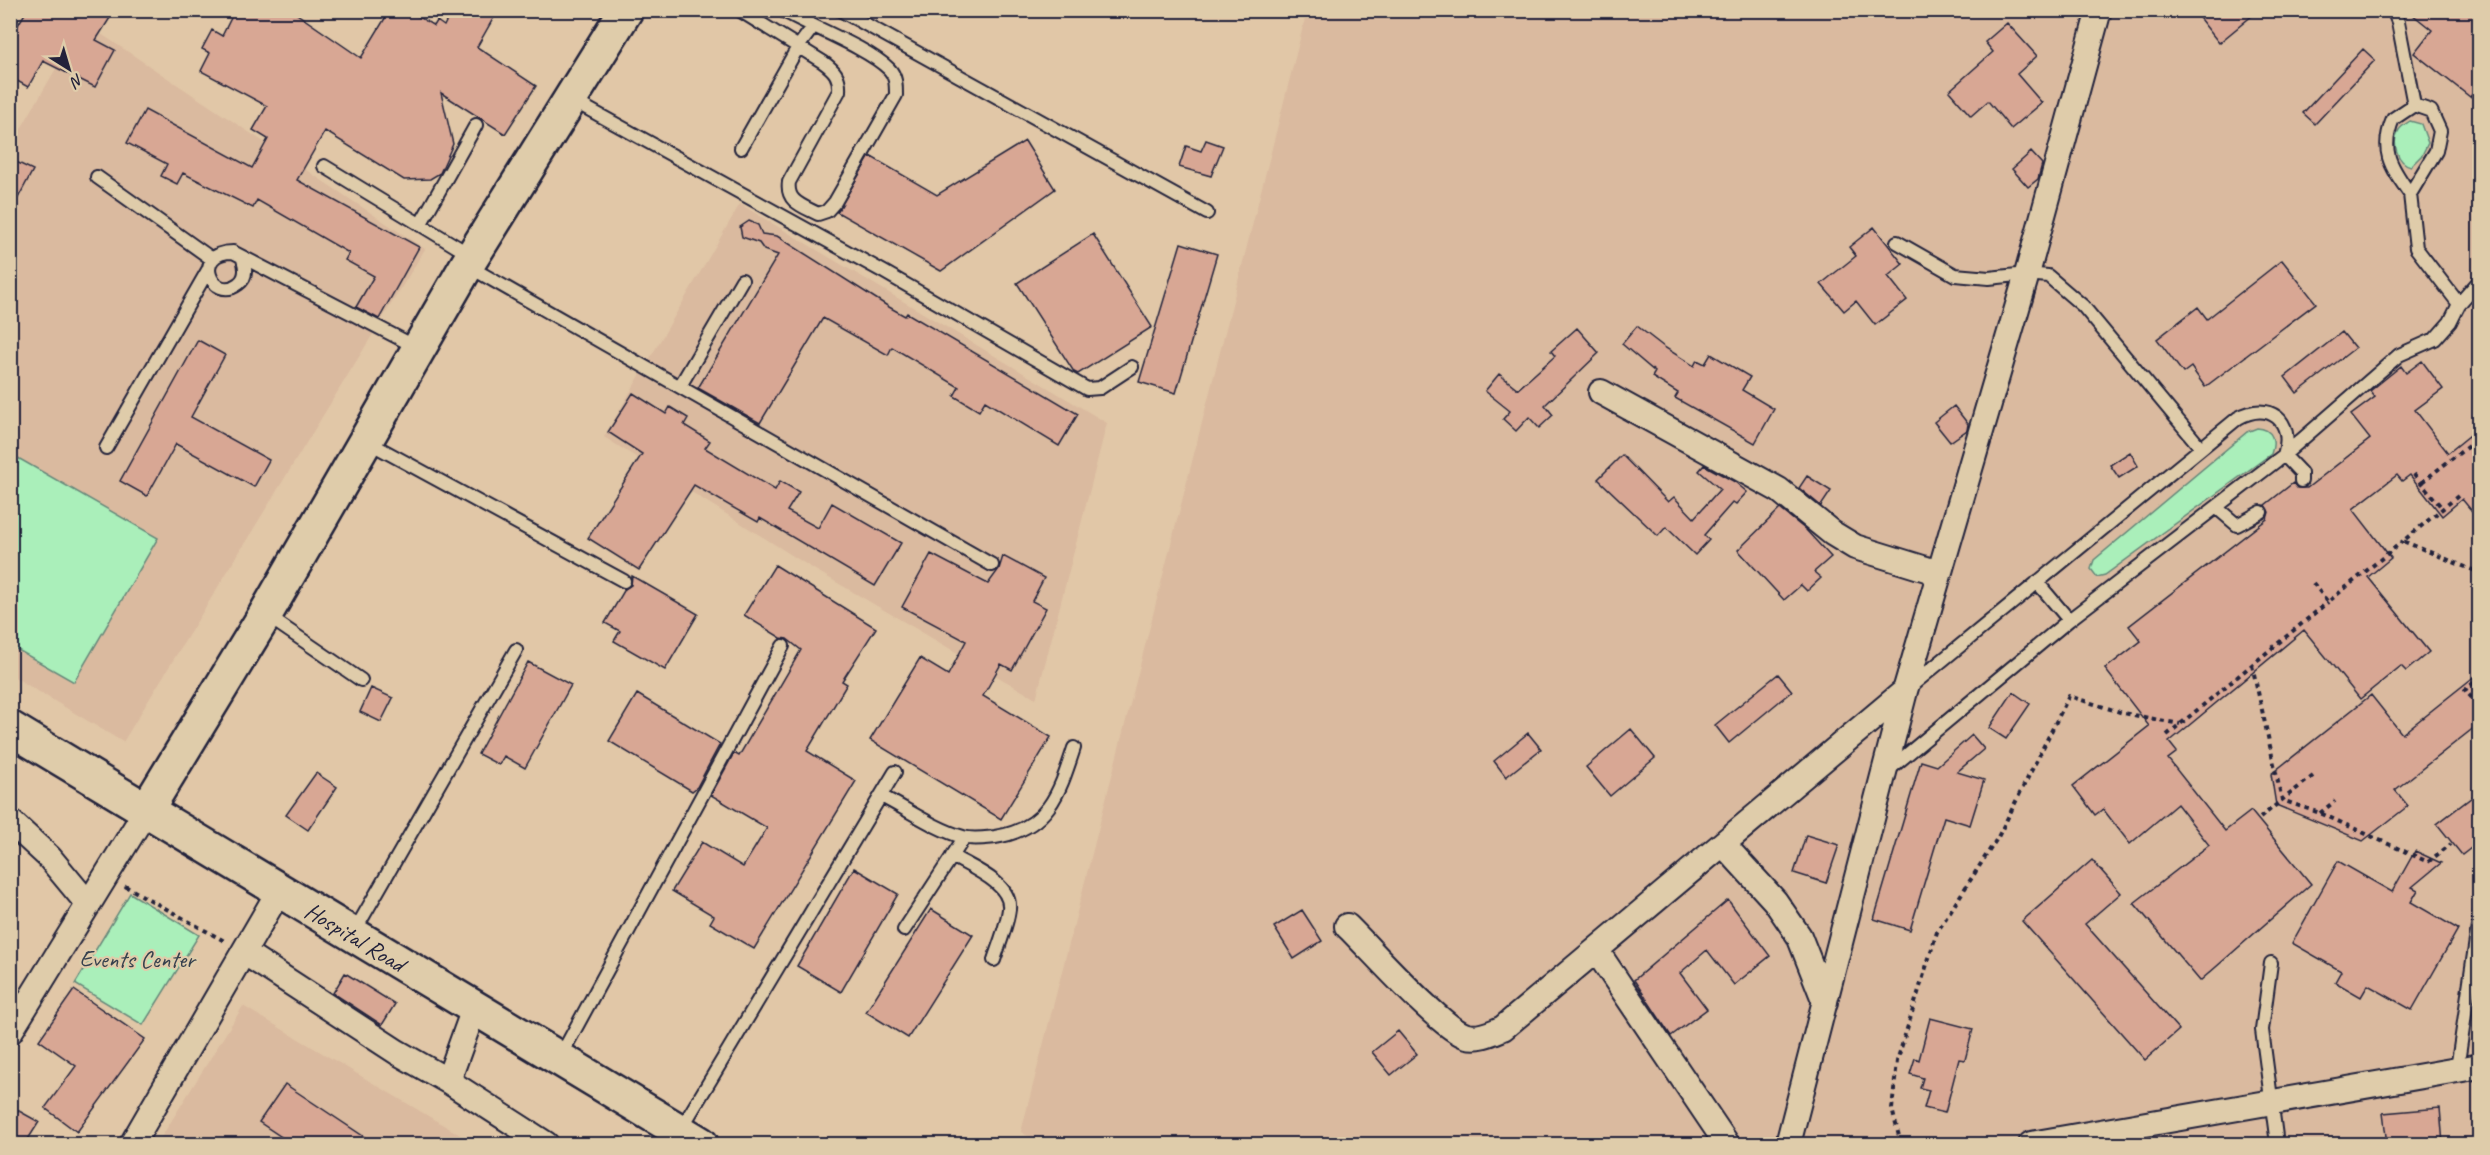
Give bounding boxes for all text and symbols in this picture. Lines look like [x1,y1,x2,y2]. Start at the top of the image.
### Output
north arrow [39,39,99,99]
text: N [65,69,87,93]
street label: Hospital Road [299,895,414,980]
park label: Events Center [79,944,197,974]

